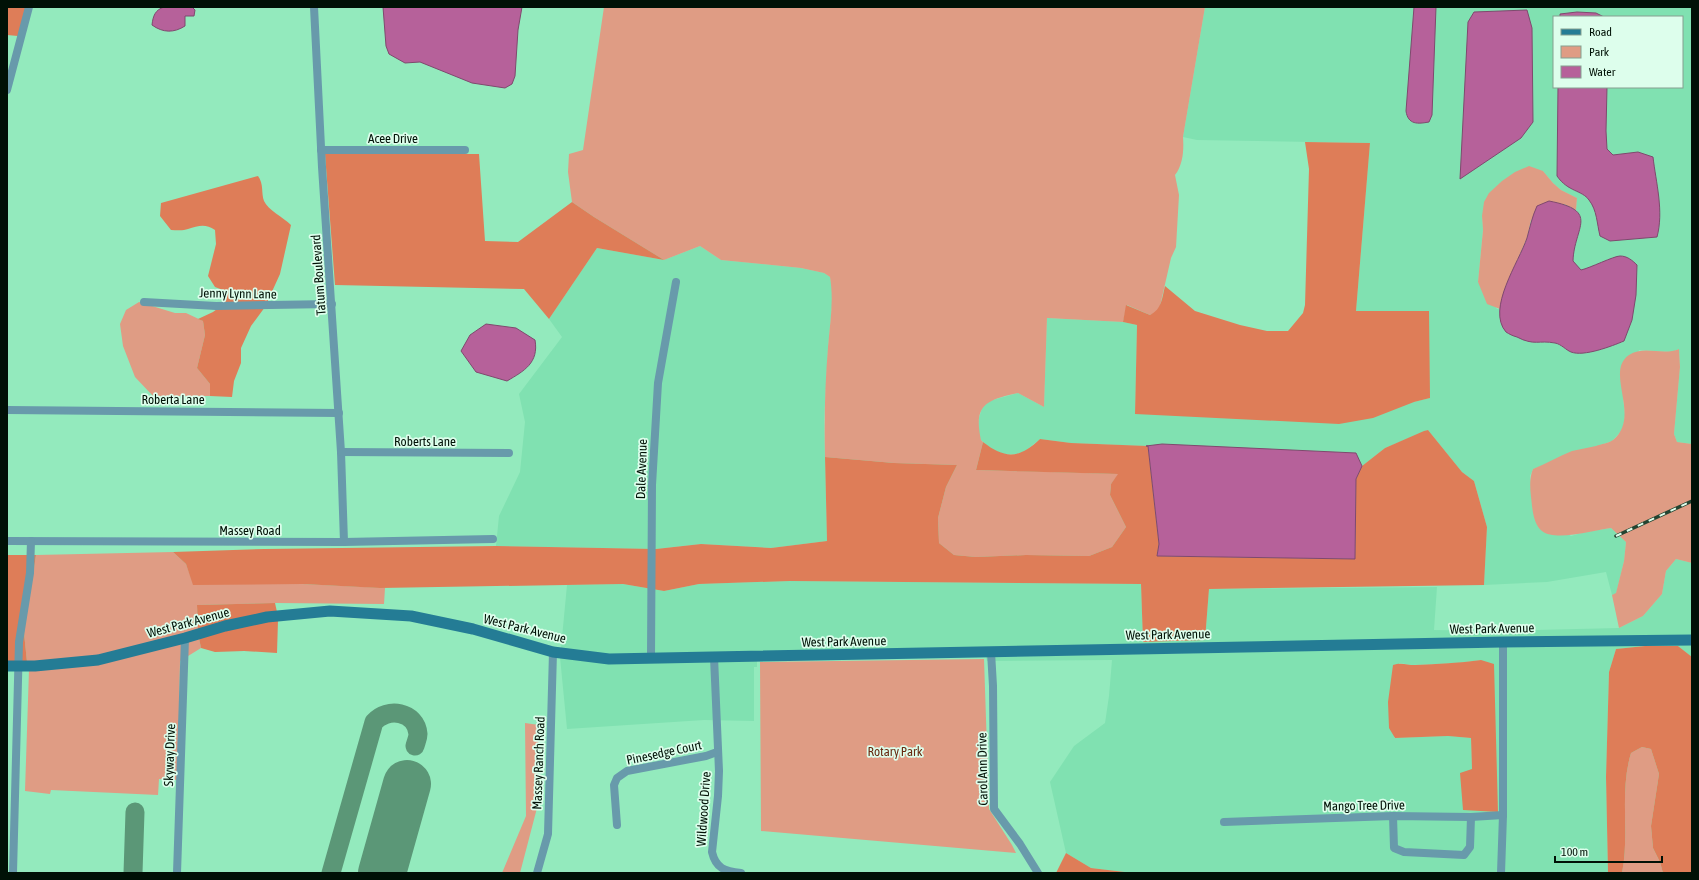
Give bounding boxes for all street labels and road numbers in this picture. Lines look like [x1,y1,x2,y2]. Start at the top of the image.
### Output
street label: Acee Drive [368,131,418,146]
street label: Tatum Boulevard [308,234,329,316]
street label: Jenny Lynn Lane [199,285,277,302]
street label: Roberta Lane [141,392,205,407]
street label: Roberts Lane [394,434,456,449]
street label: Dale Avenue [633,439,650,499]
street label: Massey Road [219,523,281,538]
street label: West Park Avenue [145,604,231,641]
street label: West Park Avenue [482,611,568,646]
street label: West Park Avenue [1450,620,1534,637]
street label: West Park Avenue [1126,626,1210,643]
street label: West Park Avenue [802,633,886,650]
street label: Massey Ranch Road [529,716,548,810]
street label: Skyway Drive [161,723,178,787]
street label: Carol Ann Drive [974,732,991,806]
street label: Pinesedge Court [625,737,703,768]
street label: Wildwood Drive [693,771,714,847]
street label: Mango Tree Drive [1323,797,1405,814]

